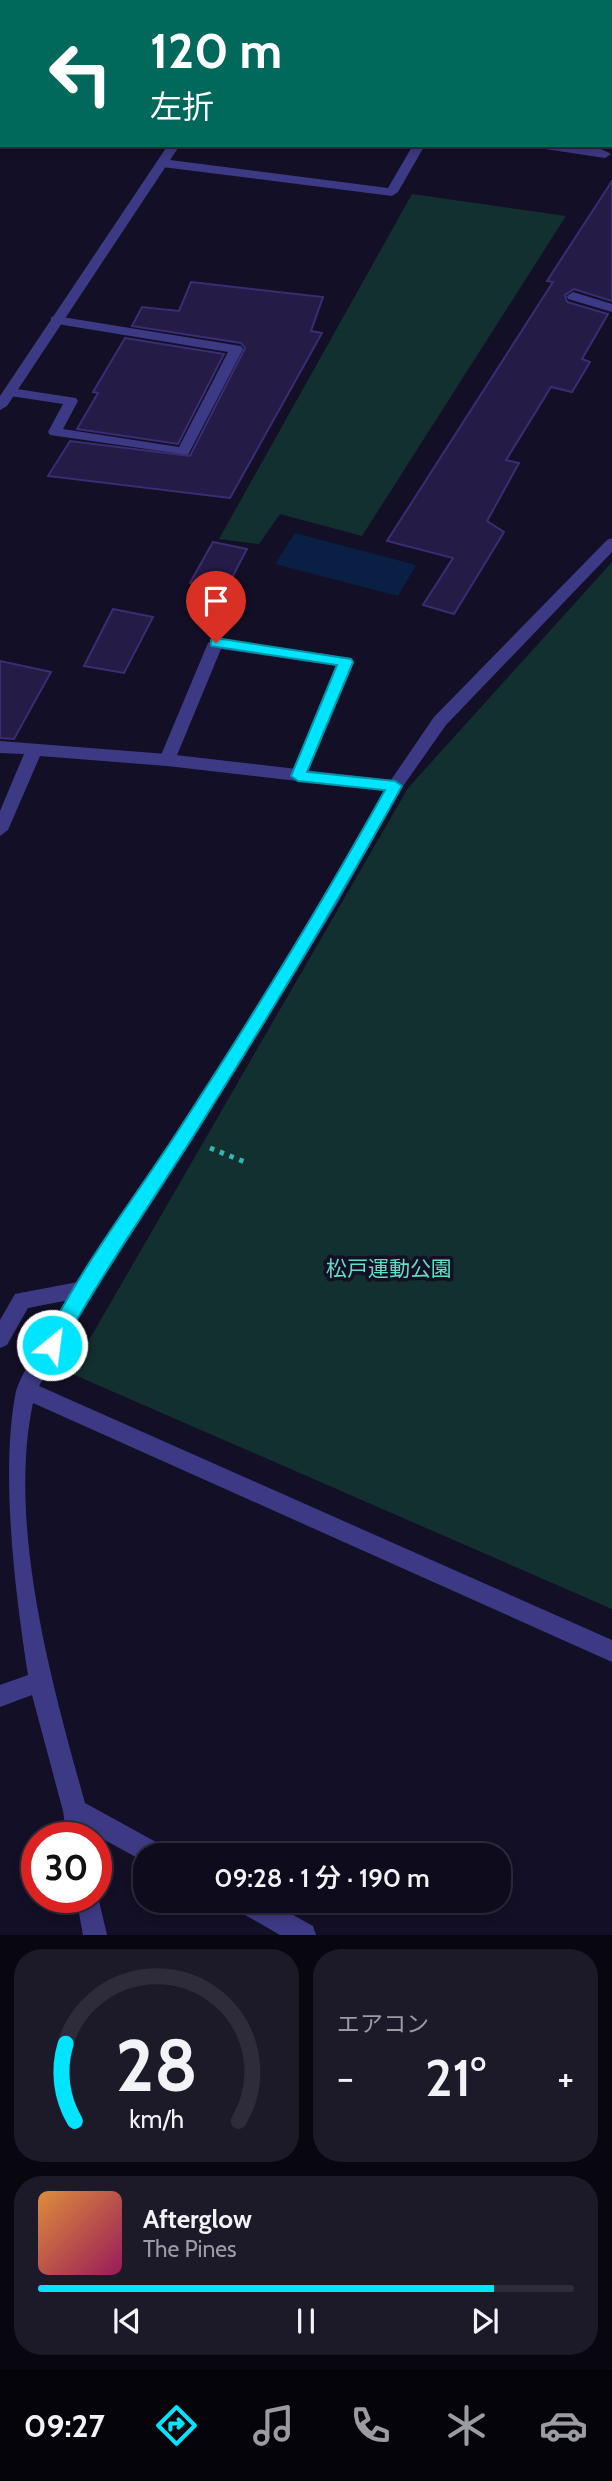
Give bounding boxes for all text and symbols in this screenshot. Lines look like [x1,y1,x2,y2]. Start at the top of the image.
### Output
text: 120 m [150,21,282,80]
icon: left [35,28,126,119]
text: 左折 [150,87,214,126]
pin [186,571,246,643]
icon: arrive [197,582,235,620]
park label: 松戸運動公園 [326,1256,452,1281]
position arrow [15,1308,89,1382]
speed limit sign: 30 [21,1822,112,1913]
text: 09:28 · 1 分 · 190 m [214,1862,430,1894]
text: エアコン [337,2010,429,2038]
text: 28 [115,2022,198,2110]
text: 21° [425,2046,486,2109]
text: − [337,2054,354,2101]
text: + [557,2054,574,2101]
text: km/h [129,2104,184,2134]
text: Afterglow [143,2203,252,2235]
text: The Pines [143,2235,237,2263]
icon: previous [108,2302,146,2340]
icon: pause [287,2302,325,2340]
icon: next [466,2302,504,2340]
icon: directions [152,2401,201,2450]
icon: music [249,2401,298,2450]
icon: phone [346,2401,395,2450]
icon: climate [442,2401,491,2450]
icon: car [539,2401,588,2450]
text: 09:27 [24,2406,105,2445]

